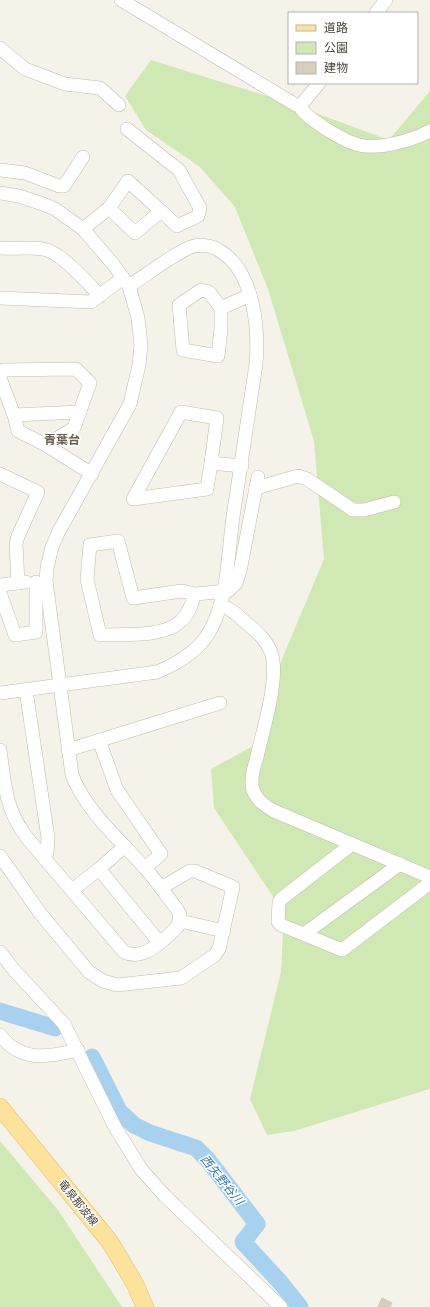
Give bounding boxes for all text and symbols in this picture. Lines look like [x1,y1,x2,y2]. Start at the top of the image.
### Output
legend [288,12,418,84]
text: 道路 [324,21,348,35]
text: 公園 [324,41,348,55]
text: 建物 [324,61,348,75]
district label: 青葉台 [44,433,80,447]
water label: 西矢野谷川 [198,1152,248,1209]
street label: 竜泉那波線 [56,1178,100,1228]

